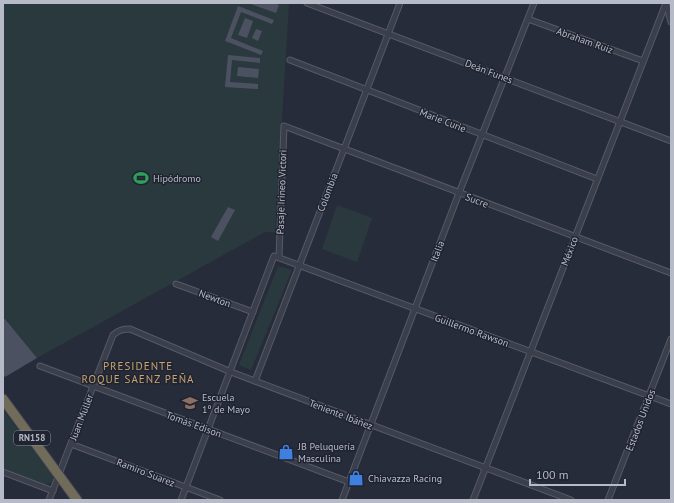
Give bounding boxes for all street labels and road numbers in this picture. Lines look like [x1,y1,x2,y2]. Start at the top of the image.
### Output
street label: Abraham Ruiz [555,24,615,57]
street label: Deán Funes [463,56,515,87]
street label: Marie Curie [418,106,468,135]
street label: Pasaje Irineo Victori [274,150,289,234]
street label: Colombia [314,171,341,213]
street label: Sucre [463,190,490,211]
street label: México [558,235,581,268]
street label: Italia [427,239,447,264]
street label: Newton [197,287,233,310]
street label: Guillermo Rawson [433,311,511,350]
street label: Estados Unidos [623,387,658,453]
street label: Juan Muller [66,391,97,443]
street label: Teniente Ibáñez [307,396,375,433]
street label: Tomás Edison [164,408,223,441]
road number: RN158 [14,431,50,445]
street label: Ramiro Suarez [115,455,177,490]

